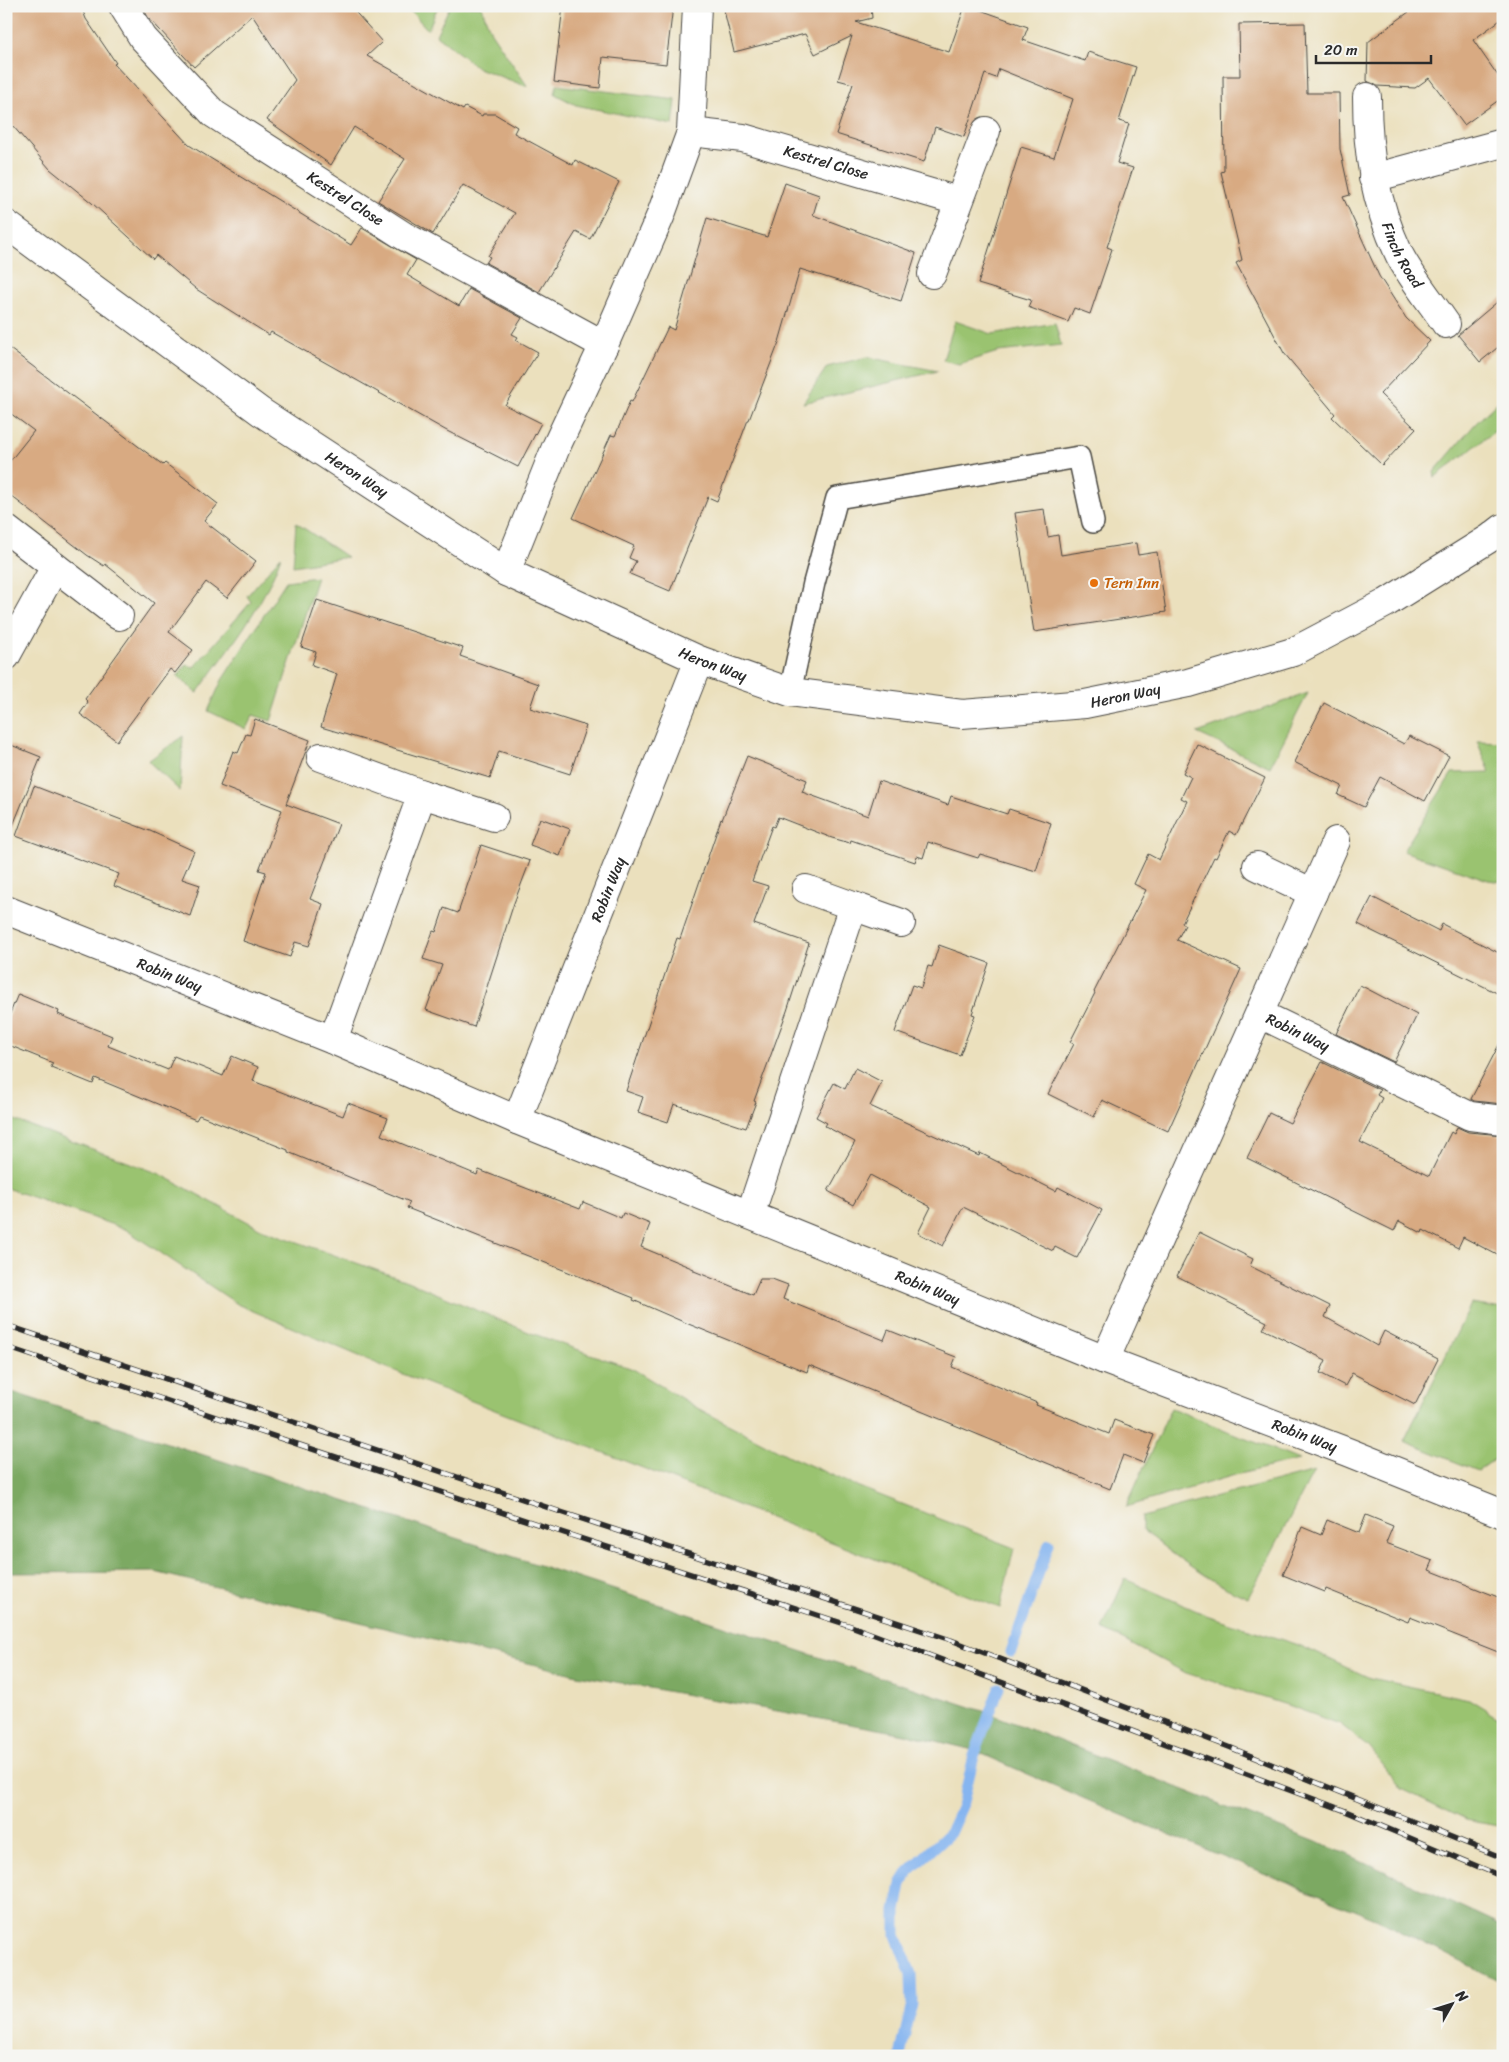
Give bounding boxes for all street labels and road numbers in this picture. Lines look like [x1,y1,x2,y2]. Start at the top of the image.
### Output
street label: Kestrel Close [781,138,872,187]
street label: Kestrel Close [302,164,389,233]
street label: Finch Road [1374,218,1430,295]
street label: Heron Way [320,444,394,505]
street label: Heron Way [674,639,751,689]
street label: Heron Way [1088,676,1163,716]
street label: Robin Way [584,853,633,926]
street label: Robin Way [133,950,206,1000]
street label: Robin Way [1261,1006,1334,1059]
street label: Robin Way [891,1263,964,1313]
street label: Robin Way [1268,1411,1341,1460]

